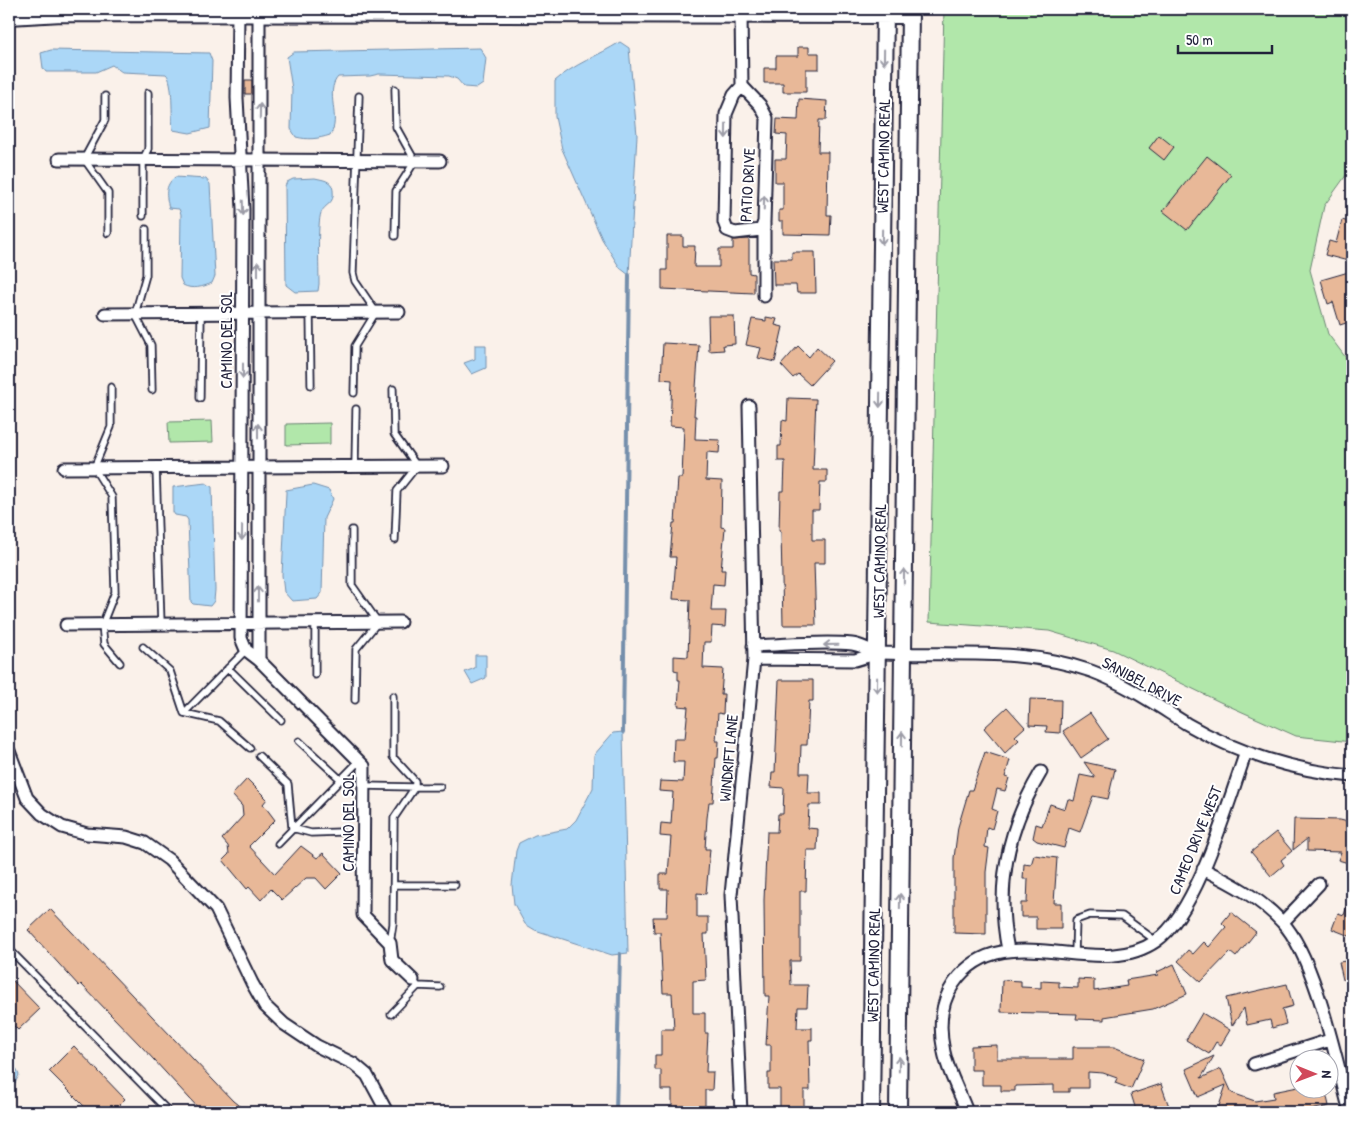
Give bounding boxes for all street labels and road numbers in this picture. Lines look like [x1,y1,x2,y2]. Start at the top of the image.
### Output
street label: WEST CAMINO REAL [871,99,895,213]
street label: PATIO DRIVE [734,147,760,223]
street label: CAMINO DEL SOL [215,291,237,389]
street label: WEST CAMINO REAL [867,504,891,618]
street label: SANIBEL DRIVE [1098,651,1186,711]
street label: WINDRIFT LANE [713,714,743,802]
street label: CAMINO DEL SOL [337,774,359,872]
street label: CAMEO DRIVE WEST [1163,782,1227,898]
street label: WEST CAMINO REAL [861,908,885,1022]

